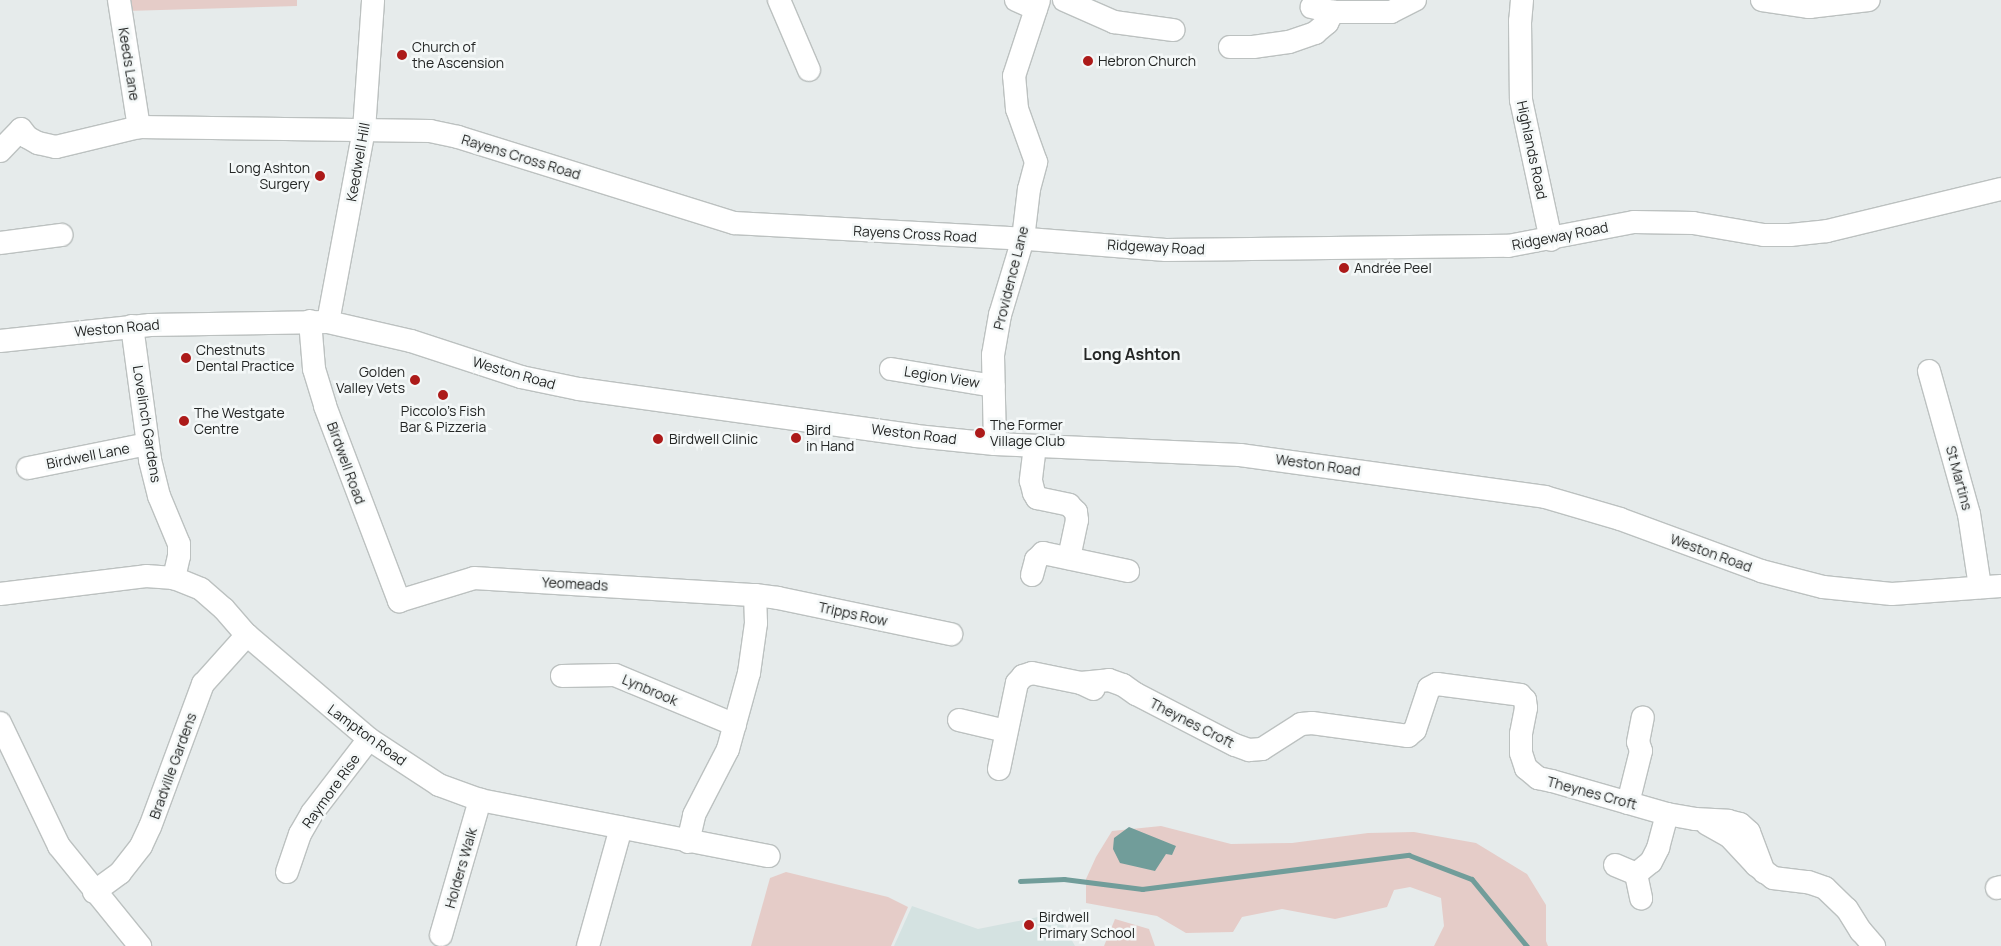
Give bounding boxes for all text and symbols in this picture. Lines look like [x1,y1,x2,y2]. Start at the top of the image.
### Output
street label: Keeds Lane [115,26,143,102]
place label: Church of the Ascension [412,39,504,72]
marker: Church of the Ascension [396,49,408,61]
place label: Hebron Church [1098,53,1196,69]
marker: Hebron Church [1082,55,1094,67]
street label: Highlands Road [1513,99,1551,201]
street label: Keedwell Hill [343,121,373,203]
street label: Rayens Cross Road [459,131,583,183]
place label: Long Ashton Surgery [229,160,310,192]
marker: Long Ashton Surgery [314,170,326,182]
street label: Ridgeway Road [1510,218,1610,254]
street label: Rayens Cross Road [853,222,977,246]
street label: Providence Lane [990,224,1032,332]
street label: Ridgeway Road [1107,236,1205,258]
place label: Andrée Peel [1354,260,1432,276]
marker: Andrée Peel [1338,262,1350,274]
street label: Weston Road [74,316,160,340]
place label: Chestnuts Dental Practice [196,342,294,374]
district label: Long Ashton [1083,344,1181,364]
marker: Chestnuts Dental Practice [180,352,192,364]
street label: Weston Road [470,353,558,393]
street label: Legion View [903,363,981,391]
street label: Lovelinch Gardens [129,364,165,484]
place label: Golden Valley Vets [336,364,405,397]
marker: Golden Valley Vets [409,374,421,386]
marker: Piccolo's Fish Bar & Pizzeria [437,389,449,401]
place label: Piccolo's Fish Bar & Pizzeria [400,403,486,436]
place label: The Westgate Centre [194,405,285,438]
marker: The Westgate Centre [178,415,190,427]
place label: The Former Village Club [990,417,1065,450]
street label: Birdwell Road [323,420,369,506]
street label: Weston Road [870,420,958,448]
place label: Bird in Hand [806,422,854,454]
marker: The Former Village Club [974,427,986,439]
place label: Birdwell Clinic [669,431,758,447]
marker: Birdwell Clinic [651,432,665,446]
marker: Bird in Hand [790,432,802,444]
street label: Birdwell Lane [45,440,131,472]
street label: St Martins [1942,444,1976,512]
street label: Weston Road [1274,451,1362,479]
street label: Weston Road [1668,530,1754,576]
street label: Yeomeads [541,574,609,594]
street label: Tripps Row [817,598,889,630]
street label: Lynbrook [620,671,680,709]
street label: Theynes Croft [1147,695,1237,751]
street label: Lampton Road [324,701,410,769]
street label: Bradville Gardens [146,711,200,821]
street label: Raymore Rise [299,751,363,831]
street label: Theynes Croft [1545,773,1639,813]
street label: Holders Walk [441,826,481,910]
place label: Birdwell Primary School [1039,909,1135,942]
marker: Birdwell Primary School [1023,919,1035,931]

